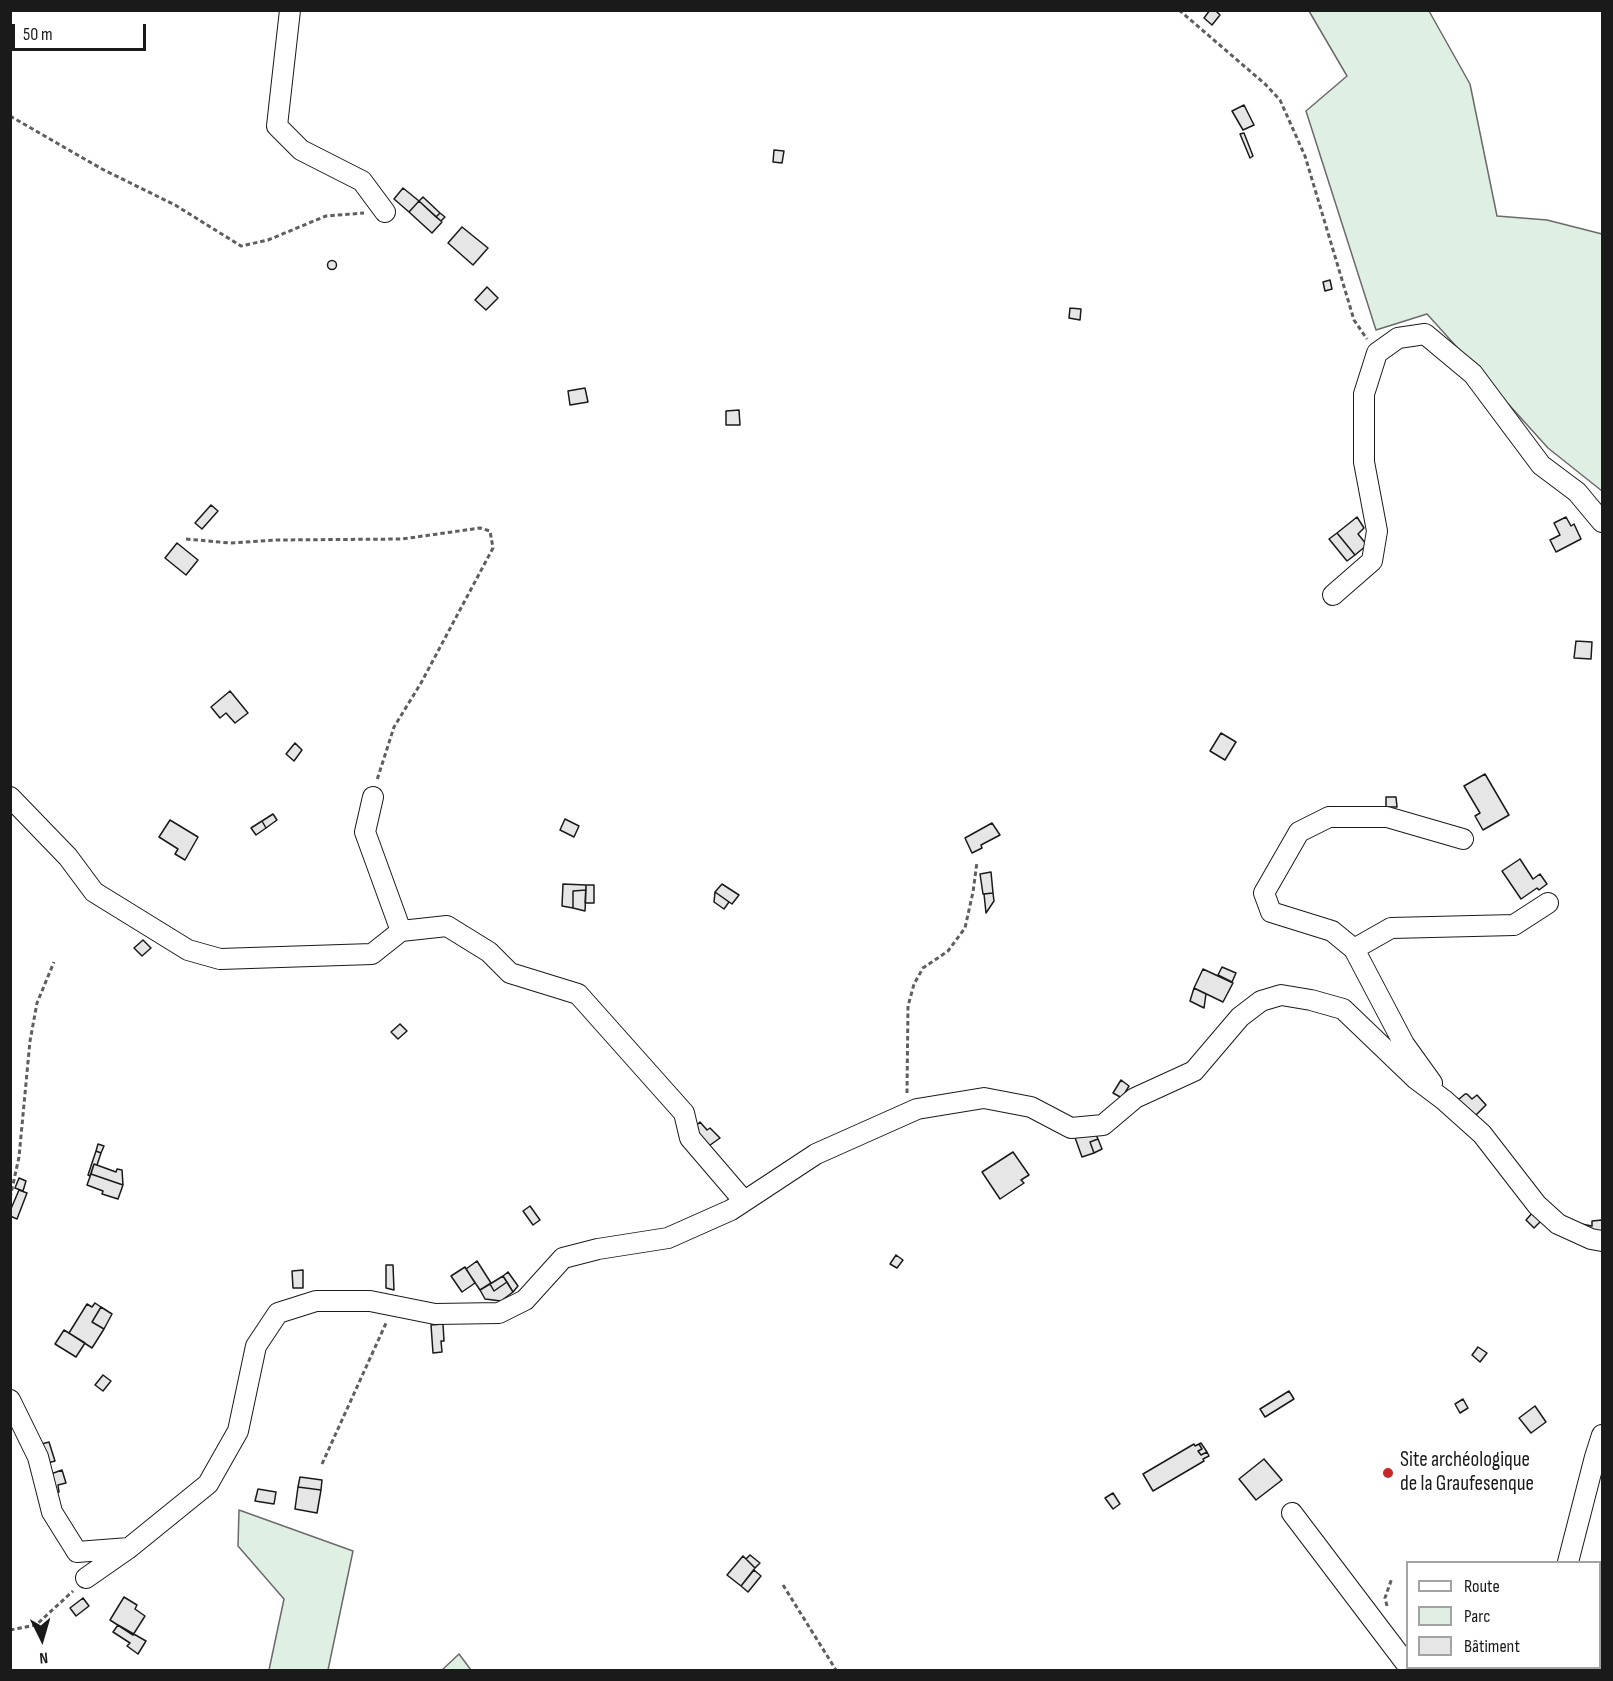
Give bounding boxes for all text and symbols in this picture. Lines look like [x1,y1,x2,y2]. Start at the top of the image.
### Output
scale bar [15,12,148,50]
text: 50 m [23,24,53,45]
place label: Site archéologique de la Graufesenque [1400,1448,1534,1498]
marker: Site archéologique de la Graufesenque [1381,1466,1395,1480]
legend [1406,1561,1601,1669]
text: Route [1464,1576,1500,1597]
text: Parc [1464,1606,1490,1627]
north arrow [12,1609,72,1669]
text: Bâtiment [1464,1636,1520,1657]
text: N [39,1648,49,1667]

